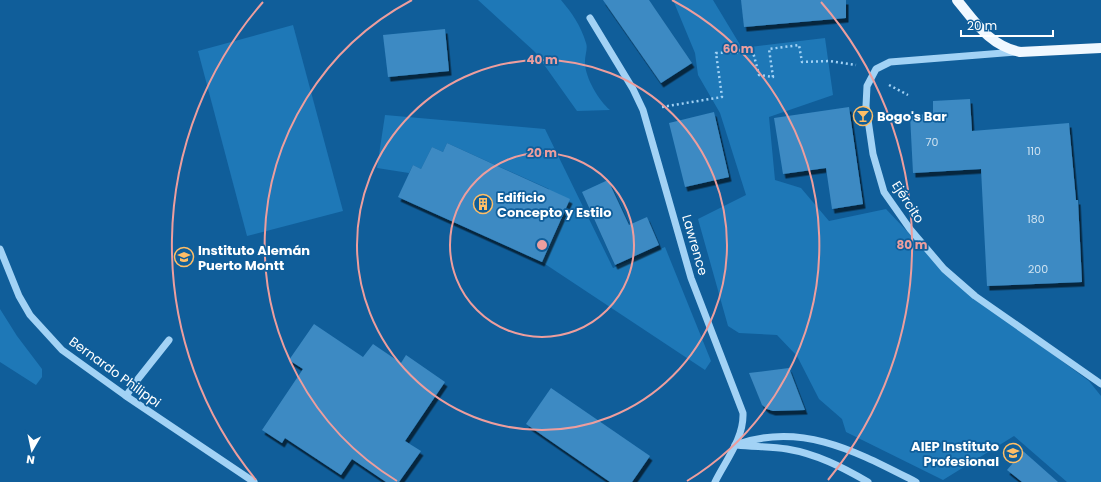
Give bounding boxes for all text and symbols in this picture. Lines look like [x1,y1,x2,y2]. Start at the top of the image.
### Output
scale bar [961,12,1053,38]
text: 20 m [967,17,997,34]
text: 60 m [723,40,754,57]
text: 40 m [526,51,558,68]
bar icon: Bogo's Bar [852,105,874,127]
place label: Bogo's Bar [877,107,947,126]
house number: 70 [926,134,939,150]
house number: 110 [1027,143,1041,159]
text: 20 m [527,144,557,161]
street label: Ejército [887,177,929,227]
place label: Edificio Concepto y Estilo [497,188,611,222]
building icon: Edificio Concepto y Estilo [472,193,494,215]
house number: 180 [1027,211,1045,227]
street label: Lawrence [677,212,713,278]
text: 80 m [897,236,928,253]
centre of rings [535,238,549,252]
place label: Instituto Alemán Puerto Montt [198,241,310,275]
school or university icon: Instituto Alemán Puerto Montt [173,246,195,268]
house number: 200 [1028,261,1048,277]
street label: Bernardo Philippi [65,332,165,412]
north arrow [12,430,52,470]
place label: AIEP Instituto Profesional [911,437,999,471]
school or university icon: AIEP Instituto Profesional [1002,442,1024,464]
text: N [25,451,36,468]

